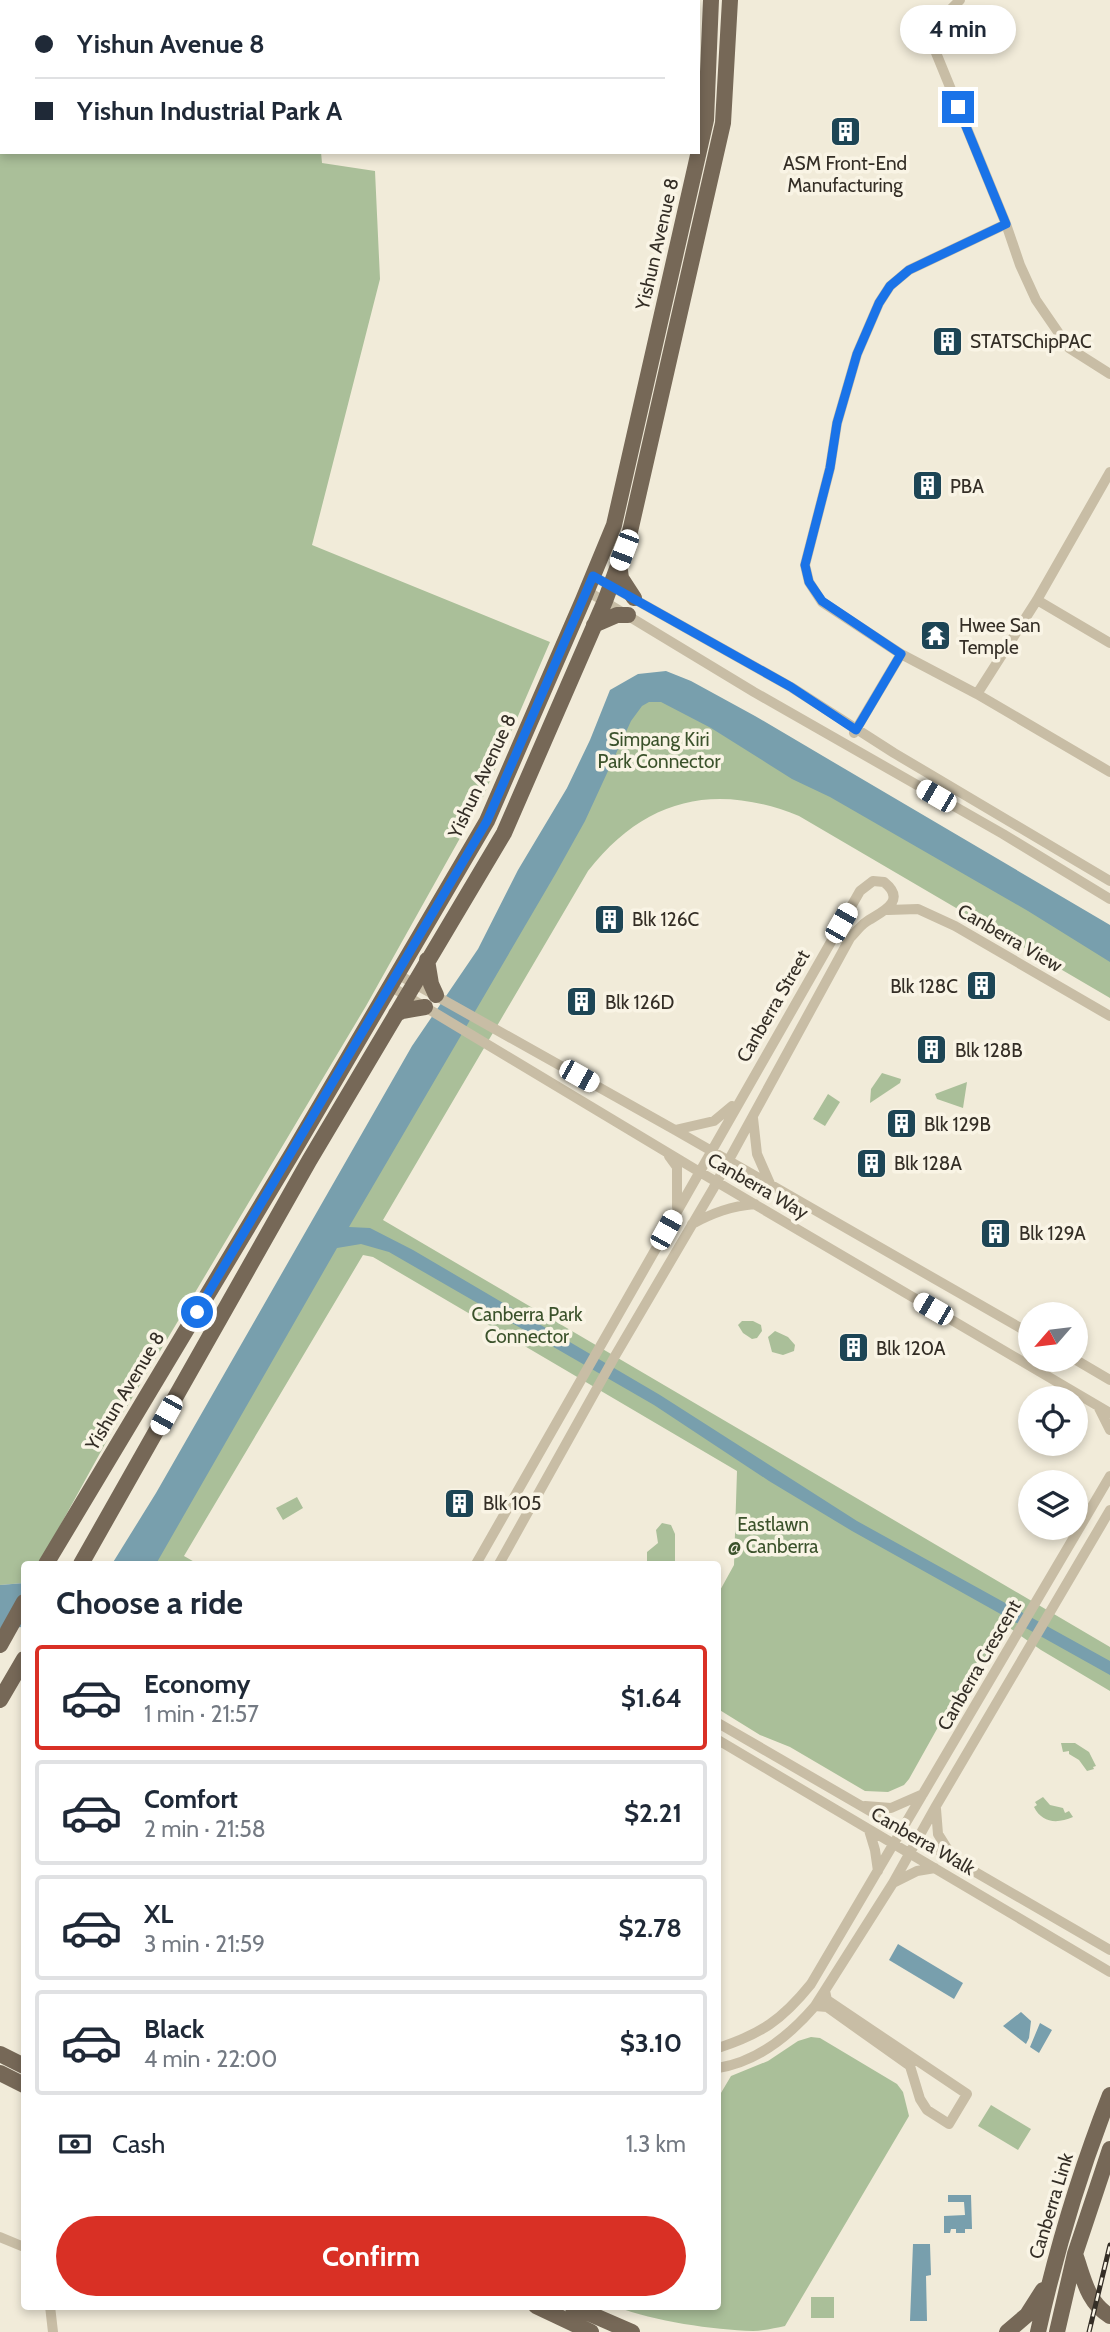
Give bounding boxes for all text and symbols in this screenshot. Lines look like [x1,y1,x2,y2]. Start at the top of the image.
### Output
callout: 4 min [900,6,1016,55]
text: 4 min [929,15,987,43]
text: Yishun Avenue 8 [77,28,265,60]
route end [942,91,974,123]
text: Yishun Industrial Park A [77,95,342,127]
building icon: ASM Front-End Manufacturing [828,115,862,149]
place label: ASM Front-End Manufacturing [783,152,907,197]
street label: Yishun Avenue 8 [630,176,683,313]
building icon: STATSChipPAC [930,324,964,358]
place label: STATSChipPAC [970,330,1092,353]
building icon: PBA [910,469,944,503]
place label: PBA [950,475,984,498]
car [607,527,642,573]
place label: Hwee San Temple [959,614,1041,659]
temple icon: Hwee San Temple [919,619,953,653]
street label: Yishun Avenue 8 [443,710,521,843]
park label: Simpang Kiri Park Connector [598,728,720,773]
car [913,776,960,816]
street label: Canberra View [954,899,1067,977]
car [822,900,861,946]
building icon: Blk 126C [592,902,626,936]
place label: Blk 126C [632,908,699,931]
street label: Canberra Street [732,945,815,1066]
building icon: Blk 128C [964,969,998,1003]
place label: Blk 128C [890,975,958,998]
building icon: Blk 126D [565,985,599,1019]
place label: Blk 126D [605,991,674,1014]
building icon: Blk 128B [915,1033,949,1067]
place label: Blk 128B [955,1039,1023,1062]
car [556,1057,603,1095]
building icon: Blk 129B [884,1107,918,1141]
place label: Blk 129B [924,1113,991,1136]
building icon: Blk 128A [854,1146,888,1180]
street label: Canberra Way [704,1148,813,1224]
place label: Blk 128A [894,1152,962,1175]
car [647,1207,686,1253]
building icon: Blk 129A [979,1216,1013,1250]
place label: Blk 129A [1019,1222,1086,1245]
car [910,1289,957,1329]
route start [181,1296,213,1328]
north arrow [1018,1302,1088,1372]
map controls [1018,1302,1088,1540]
park label: Canberra Park Connector [471,1303,583,1348]
street label: Yishun Avenue 8 [80,1327,170,1455]
building icon: Blk 120A [836,1331,870,1365]
place label: Blk 120A [876,1337,946,1360]
button: locate [1018,1386,1088,1456]
car [147,1392,186,1438]
button: layers [1018,1470,1088,1540]
building icon: Blk 105 [443,1486,477,1520]
place label: Blk 105 [483,1492,541,1515]
park label: Eastlawn @ Canberra [728,1513,818,1558]
text: Choose a ride [56,1583,243,1622]
street label: Canberra Crescent [932,1595,1026,1734]
icon: car [60,1666,123,1729]
text: Economy [144,1668,250,1700]
text: $1.64 [621,1682,682,1714]
text: 1 min · 21:57 [144,1700,259,1728]
icon: car [60,1781,123,1844]
text: Comfort [144,1783,238,1815]
text: $2.21 [624,1797,682,1829]
street label: Canberra Walk [867,1802,980,1880]
text: 2 min · 21:58 [144,1815,266,1843]
icon: car [60,1896,123,1959]
text: XL [144,1898,173,1930]
text: $2.78 [618,1912,682,1944]
text: 3 min · 21:59 [144,1930,265,1958]
icon: car [60,2011,123,2074]
text: Black [144,2013,204,2045]
text: $3.10 [620,2027,682,2059]
text: 4 min · 22:00 [144,2045,277,2073]
icon: cash [56,2125,94,2163]
text: Cash [112,2128,165,2160]
text: 1.3 km [626,2130,686,2158]
street label: Canberra Link [1024,2150,1078,2262]
button: Confirm [56,2216,686,2296]

